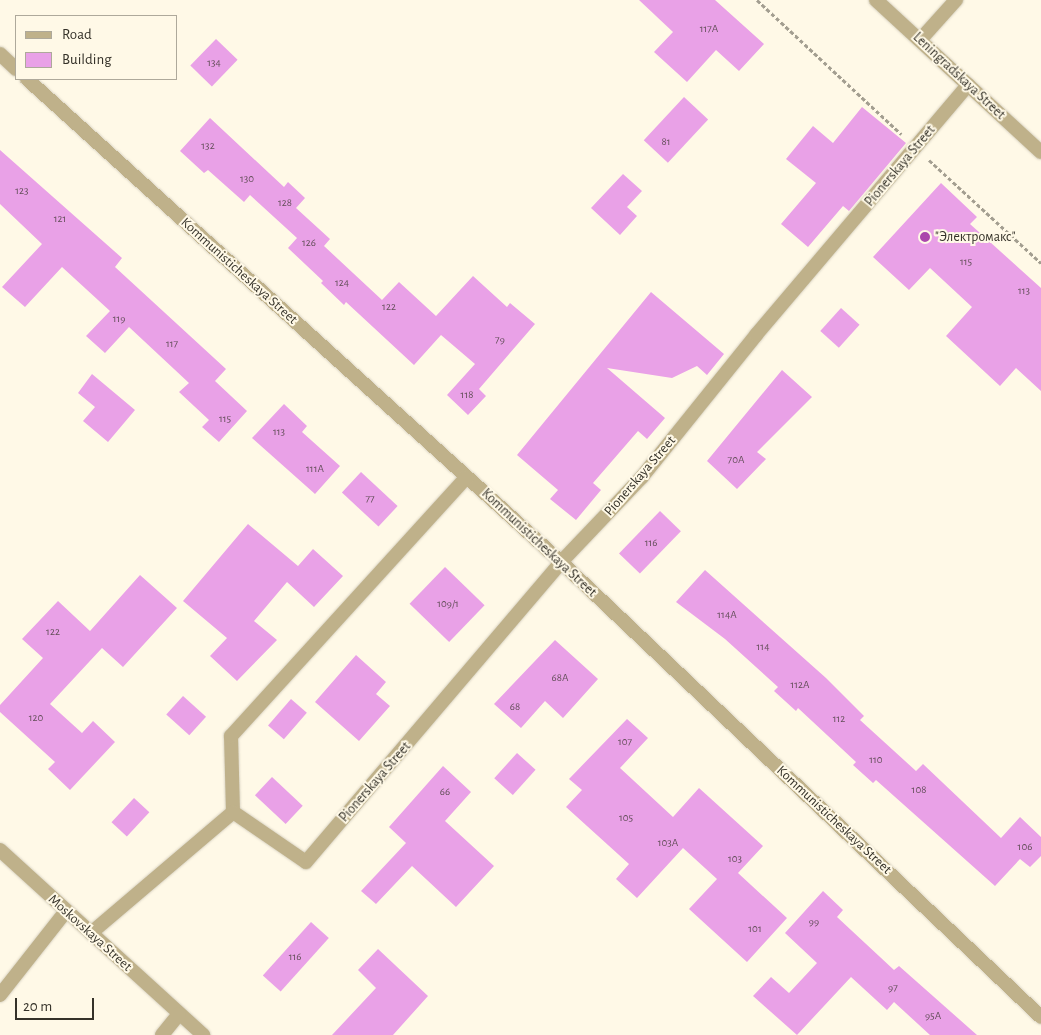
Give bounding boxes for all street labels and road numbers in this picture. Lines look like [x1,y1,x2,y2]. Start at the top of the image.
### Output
street label: Leningradskaya Street [909,29,1009,123]
street label: Pionerskaya Street [861,122,939,210]
street label: Kommunisticheskaya Street [177,214,301,328]
street label: Pionerskaya Street [601,433,679,519]
street label: Kommunisticheskaya Street [478,485,600,601]
street label: Pionerskaya Street [336,739,414,825]
street label: Kommunisticheskaya Street [773,762,895,878]
street label: Moskovskaya Street [45,891,135,975]

